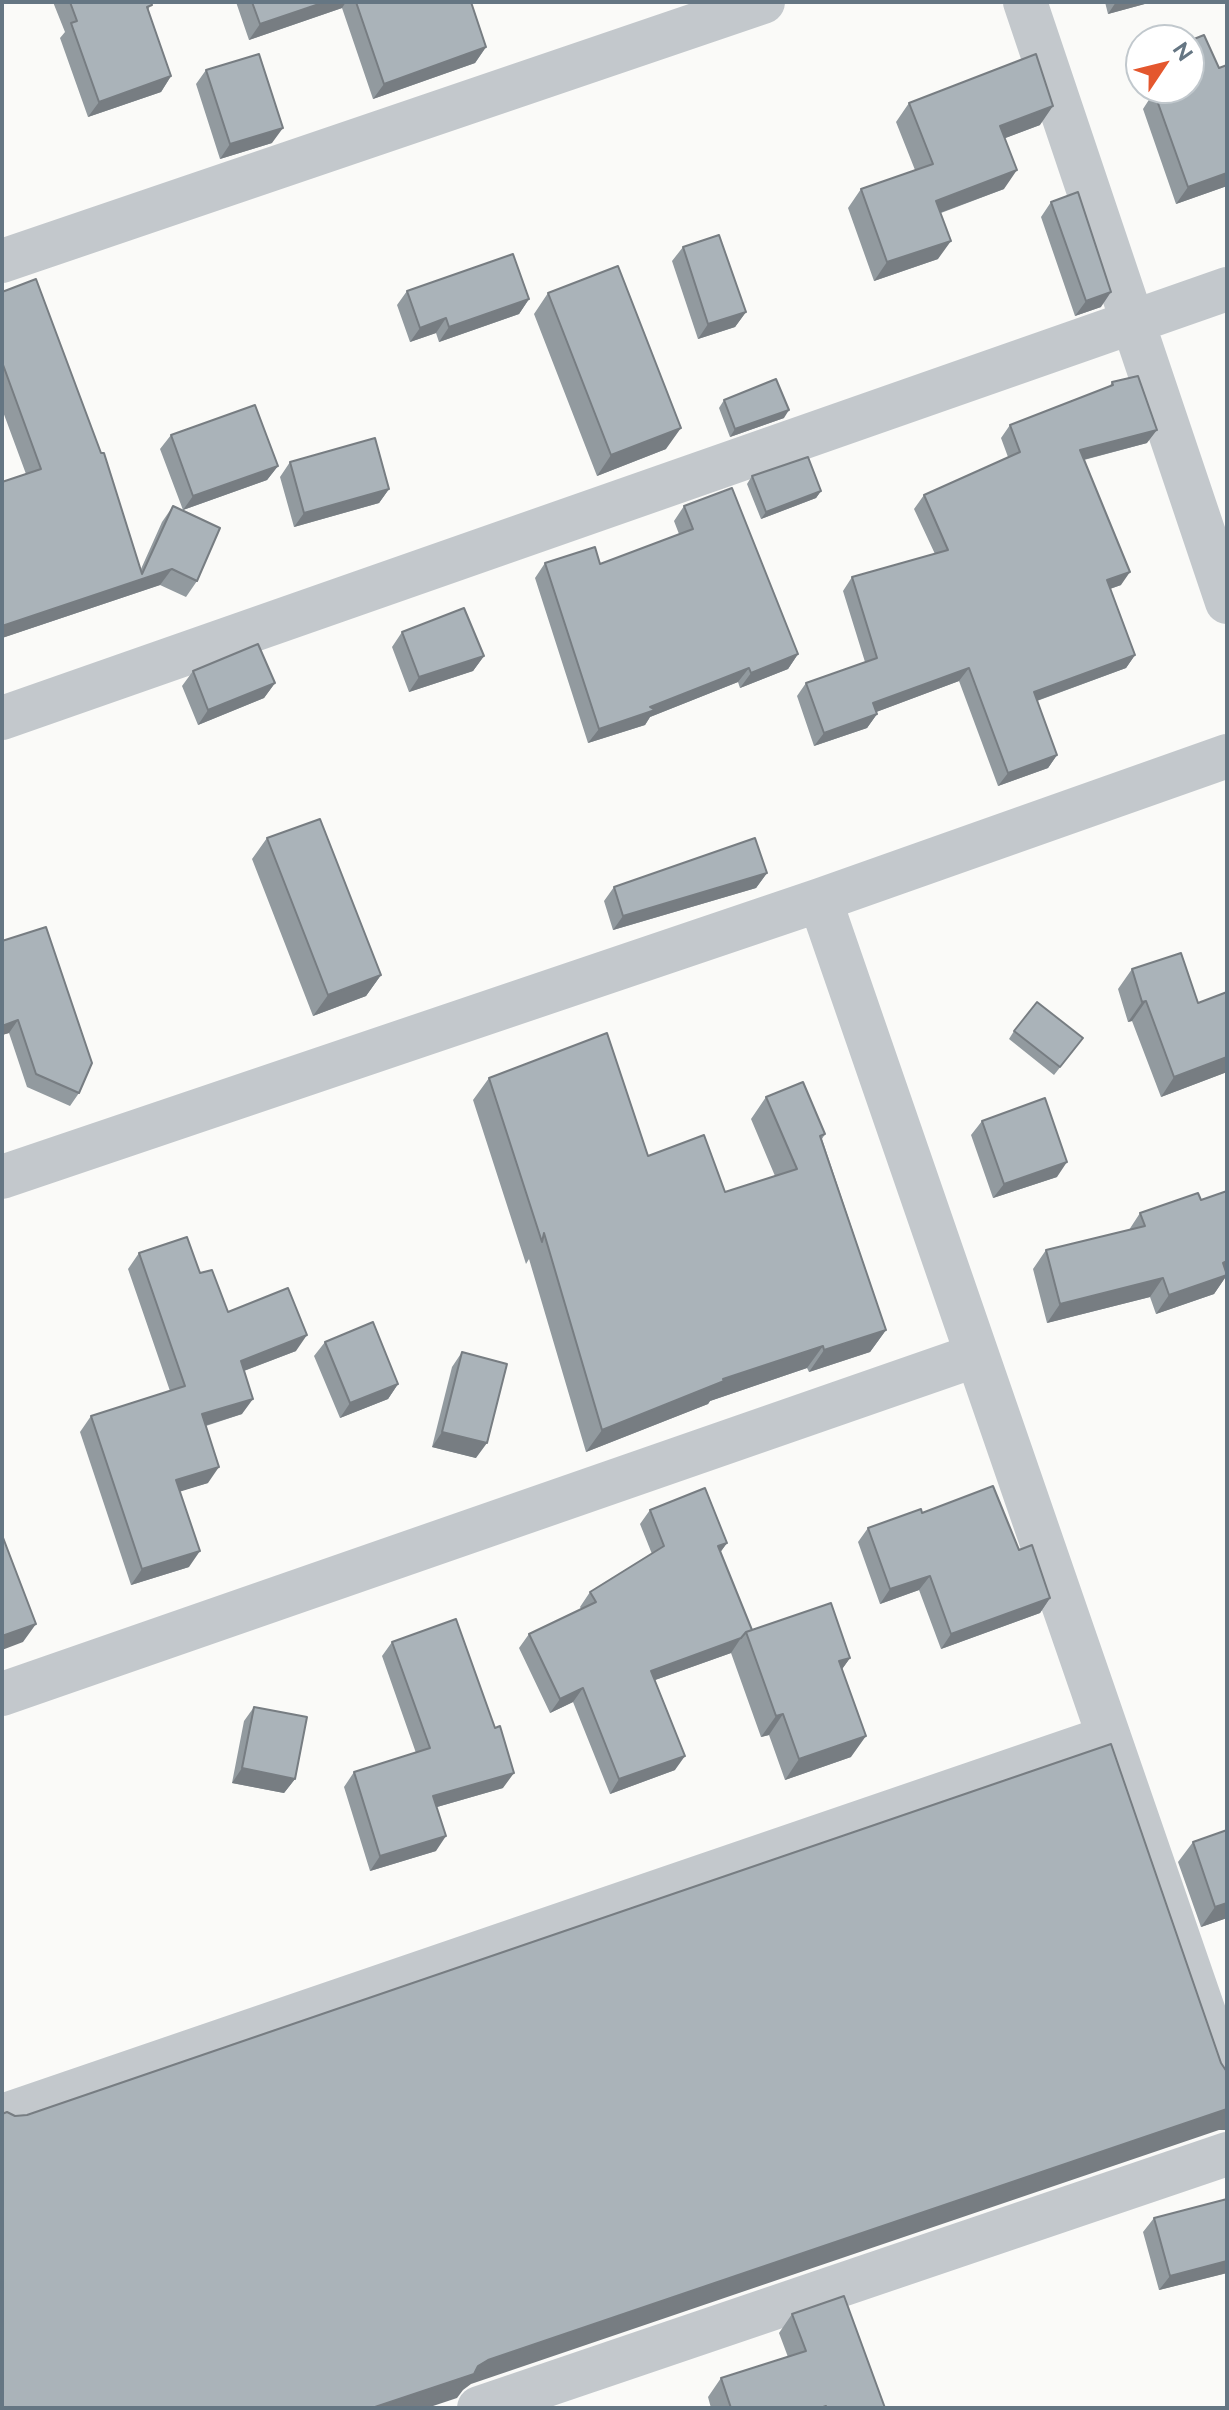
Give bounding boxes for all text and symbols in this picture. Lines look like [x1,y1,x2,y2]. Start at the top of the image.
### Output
north arrow [1125,24,1205,104]
text: N [1168,37,1198,66]

